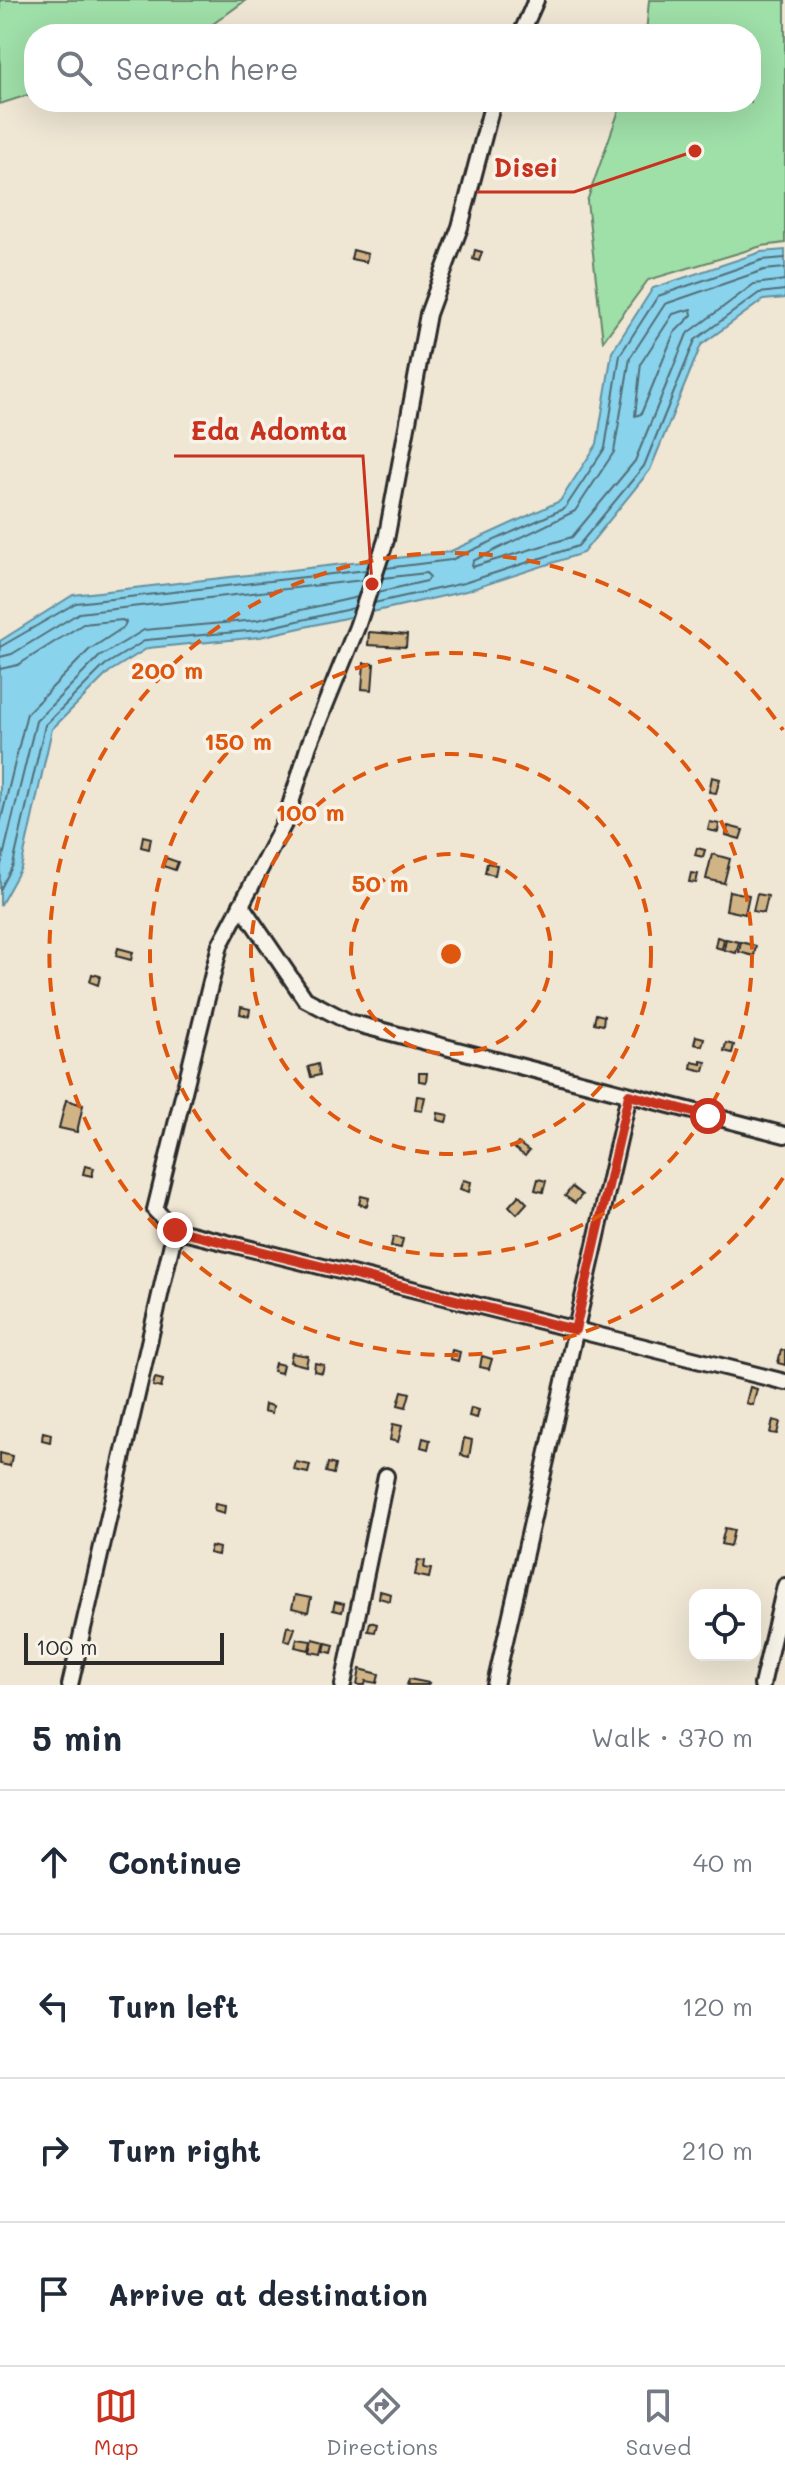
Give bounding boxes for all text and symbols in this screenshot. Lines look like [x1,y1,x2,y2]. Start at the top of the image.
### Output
search box [24,24,761,112]
icon: search [52,46,96,90]
text: Search here [116,48,299,88]
callout: Disei [477,142,574,192]
text: Disei [494,150,558,184]
callout: Eda Adomta [174,406,363,456]
text: Eda Adomta [191,413,347,447]
text: 200 m [131,654,203,685]
text: 150 m [204,725,272,756]
text: 100 m [275,796,345,827]
text: 50 m [351,867,409,898]
centre of rings [437,940,465,968]
route start [690,1098,726,1134]
route end [157,1212,193,1248]
map controls [689,1589,761,1661]
button: locate [689,1589,761,1661]
scale bar [24,1629,224,1665]
text: 100 m [36,1632,98,1661]
text: 5 min [32,1715,122,1760]
text: Walk · 370 m [591,1720,753,1754]
icon: ahead [32,1840,76,1884]
text: Continue [108,1842,241,1882]
text: 40 m [693,1845,753,1879]
icon: left [32,1984,76,2028]
text: Turn left [108,1986,239,2026]
text: 120 m [682,1989,753,2023]
icon: right [32,2128,76,2172]
text: Turn right [108,2130,261,2170]
text: 210 m [682,2133,753,2167]
icon: arrive [32,2272,76,2316]
text: Arrive at destination [108,2274,428,2314]
tab: Map [94,2384,139,2461]
tab: Directions [326,2384,438,2461]
tab: Saved [626,2384,691,2461]

